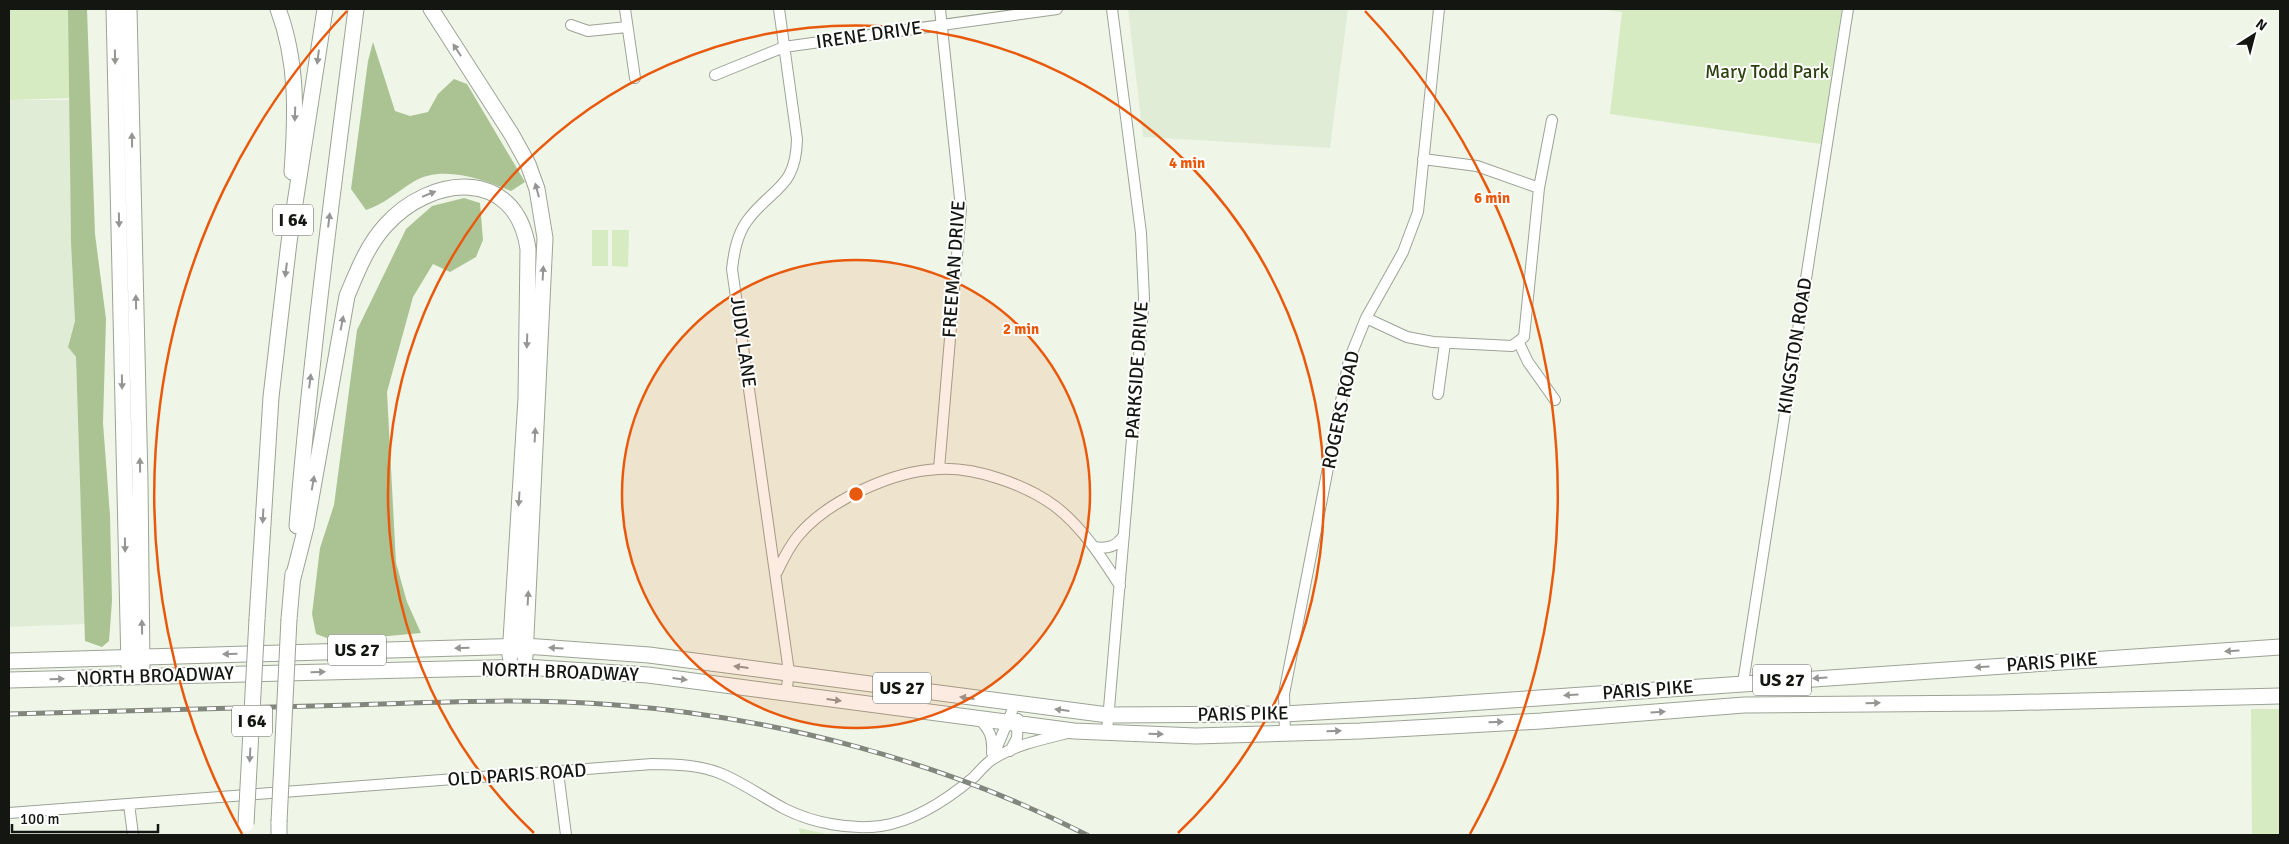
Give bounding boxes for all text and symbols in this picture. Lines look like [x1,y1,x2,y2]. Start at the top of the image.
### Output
north arrow [2229,10,2279,60]
text: N [2252,15,2270,35]
street label: IRENE DRIVE [815,16,923,54]
one-way arrow [452,43,461,56]
one-way arrow [314,49,322,65]
one-way arrow [111,50,119,66]
park label: Mary Todd Park [1705,60,1829,84]
one-way arrow [290,106,298,122]
one-way arrow [128,131,136,147]
text: 4 min [1169,154,1205,172]
one-way arrow [532,183,540,198]
text: 6 min [1474,189,1510,207]
one-way arrow [422,190,436,198]
street label: FREEMAN DRIVE [937,199,971,339]
road number: I 64 [273,204,313,236]
one-way arrow [115,212,123,228]
one-way arrow [325,212,333,228]
one-way arrow [282,262,290,278]
one-way arrow [540,265,548,281]
street label: KINGSTON ROAD [1772,276,1818,416]
one-way arrow [132,294,140,310]
street label: JUDY LANE [725,295,761,389]
street label: PARKSIDE DRIVE [1120,300,1154,440]
one-way arrow [338,315,346,331]
text: 2 min [1003,320,1039,338]
one-way arrow [523,334,531,350]
street label: ROGERS ROAD [1317,349,1365,471]
one-way arrow [306,373,314,389]
one-way arrow [118,375,126,391]
one-way arrow [532,427,540,443]
one-way arrow [136,456,144,472]
one-way arrow [310,475,318,491]
centre of rings [847,485,865,503]
one-way arrow [515,492,523,508]
one-way arrow [259,508,267,524]
one-way arrow [122,537,130,553]
one-way arrow [524,590,532,606]
one-way arrow [138,619,146,635]
road number: US 27 [328,634,386,666]
one-way arrow [454,644,470,652]
one-way arrow [548,644,564,652]
street label: PARIS PIKE [2006,647,2098,677]
one-way arrow [2223,647,2239,655]
one-way arrow [221,650,237,658]
street label: NORTH BROADWAY [481,657,640,687]
street label: NORTH BROADWAY [76,661,235,691]
one-way arrow [733,662,749,670]
one-way arrow [1974,663,1990,671]
road number: US 27 [1753,664,1811,696]
one-way arrow [310,667,326,675]
road number: US 27 [873,672,931,704]
one-way arrow [1812,674,1828,682]
one-way arrow [50,675,66,683]
one-way arrow [673,675,689,683]
street label: PARIS PIKE [1602,675,1694,705]
one-way arrow [1562,692,1578,700]
one-way arrow [959,693,975,701]
one-way arrow [826,697,842,705]
one-way arrow [1865,699,1881,707]
street label: PARIS PIKE [1197,701,1289,727]
road number: I 64 [232,706,272,736]
one-way arrow [1053,706,1069,714]
one-way arrow [1650,708,1666,716]
one-way arrow [1488,718,1504,726]
one-way arrow [1326,727,1342,735]
one-way arrow [1148,731,1164,739]
one-way arrow [246,747,254,763]
street label: OLD PARIS ROAD [447,758,587,792]
scale bar [12,802,159,834]
text: 100 m [20,810,60,828]

